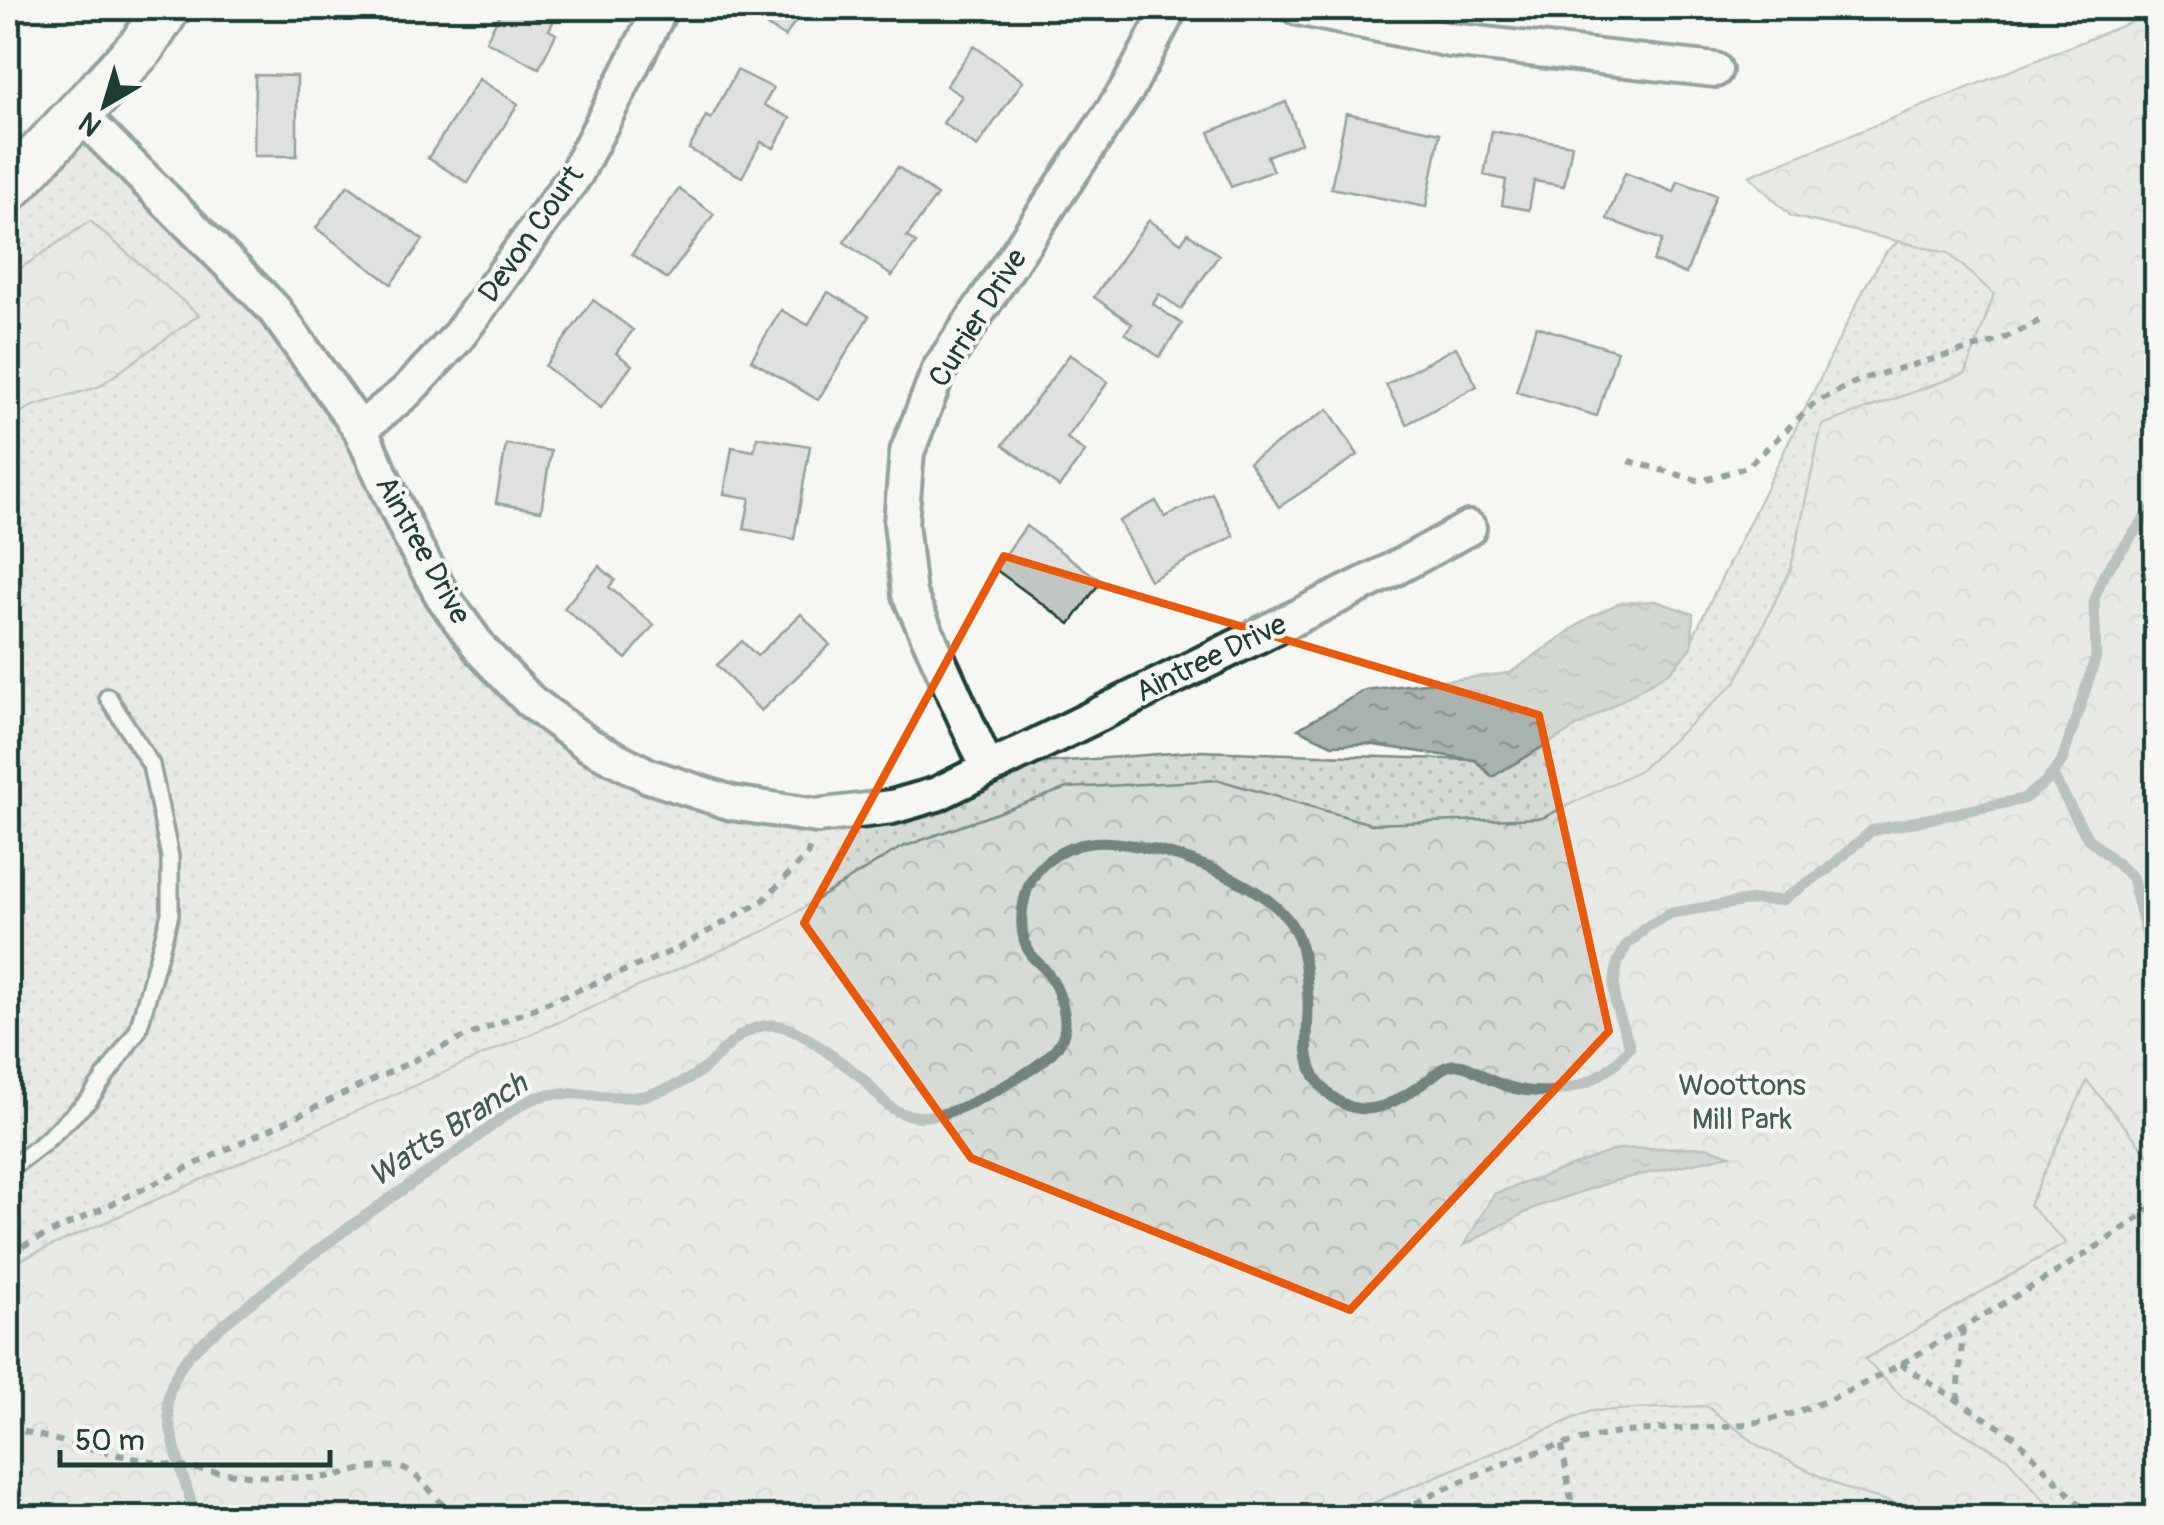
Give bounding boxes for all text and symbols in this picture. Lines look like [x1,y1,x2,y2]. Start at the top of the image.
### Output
north arrow [55,55,155,155]
text: N [72,104,109,143]
street label: Devon Court [470,158,592,310]
street label: Currier Drive [921,242,1035,394]
street label: Aintree Drive [367,470,479,631]
street label: Aintree Drive [1129,605,1293,710]
water label: Watts Branch [361,1063,537,1196]
park label: Woottons Mill Park [1678,1067,1806,1138]
scale bar [60,1405,330,1467]
text: 50 m [75,1422,145,1459]

